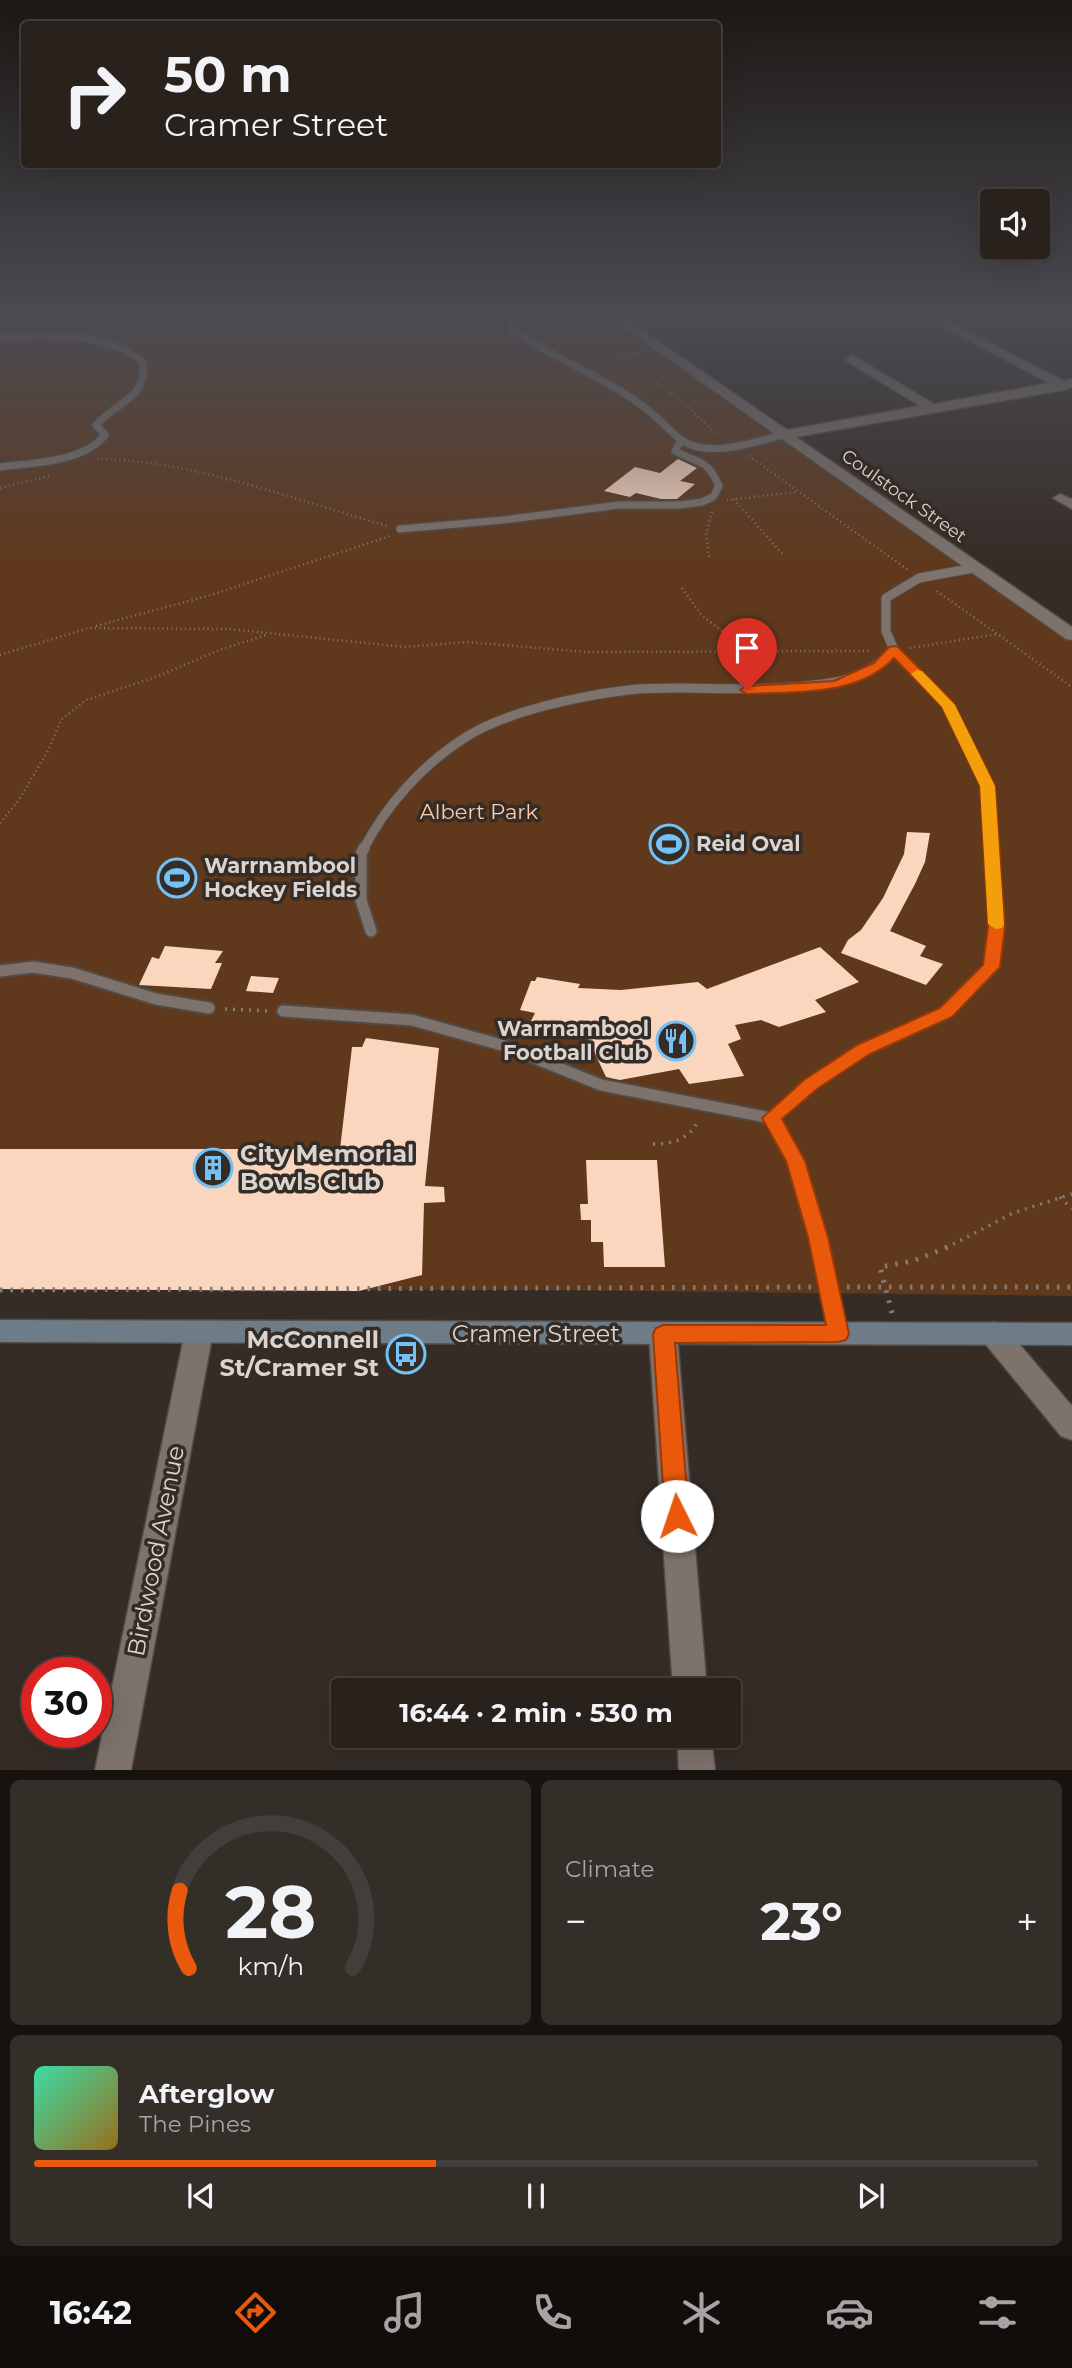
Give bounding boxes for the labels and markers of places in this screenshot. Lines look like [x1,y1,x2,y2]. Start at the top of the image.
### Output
pin [717,618,777,690]
sports icon: Reid Oval [648,823,690,865]
place label: Reid Oval [696,831,801,856]
place label: Warrnambool Hockey Fields [204,853,357,902]
sports icon: Warrnambool Hockey Fields [156,857,198,899]
place label: Warrnambool Football Club [497,1016,649,1065]
restaurant icon: Warrnambool Football Club [655,1020,697,1062]
place label: City Memorial Bowls Club [240,1139,414,1196]
building icon: City Memorial Bowls Club [192,1147,234,1189]
place label: McConnell St/Cramer St [219,1325,380,1382]
bus stop icon: McConnell St/Cramer St [385,1333,427,1375]

